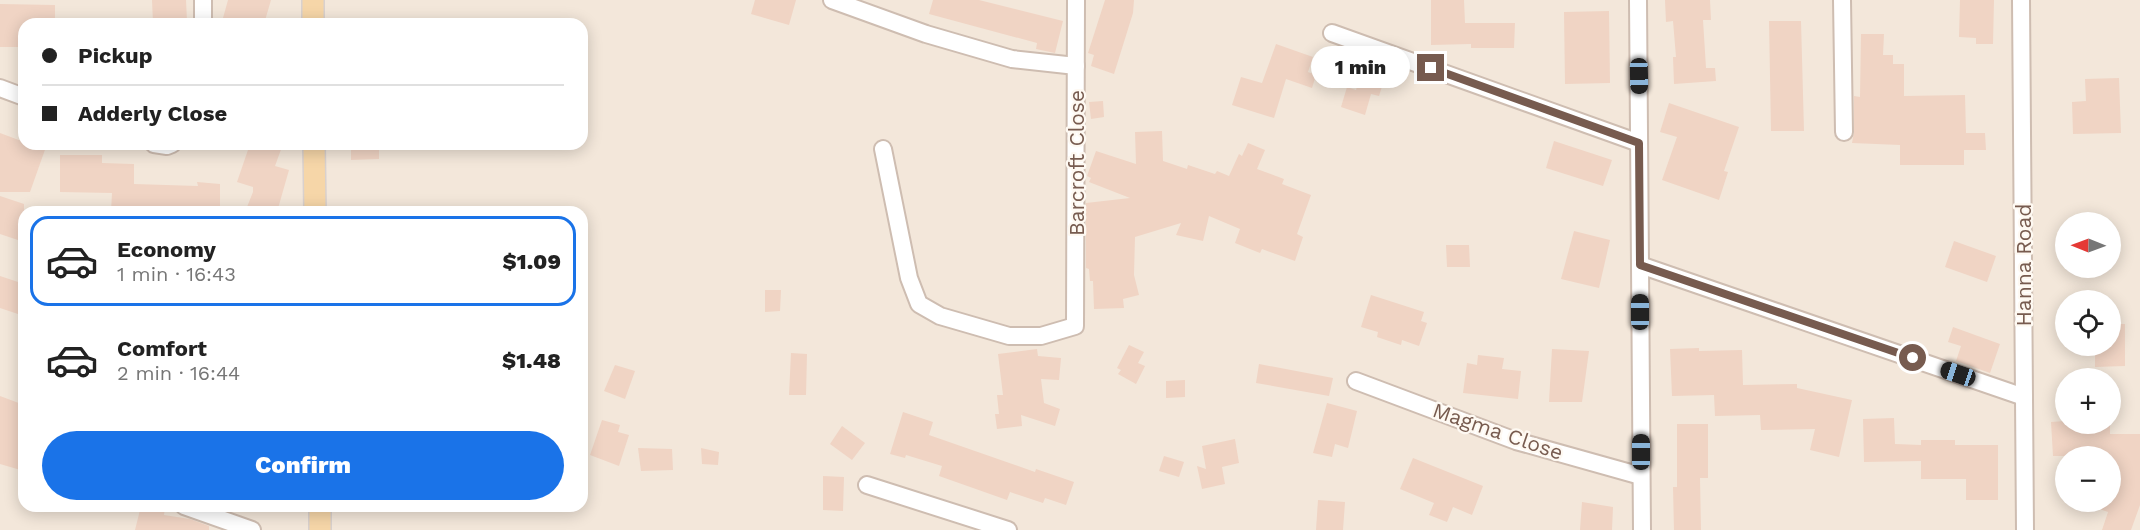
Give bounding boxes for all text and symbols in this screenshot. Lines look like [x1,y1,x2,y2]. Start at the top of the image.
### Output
text: Pickup [78,43,153,68]
callout: 1 min [1311,47,1410,89]
route end [1417,54,1444,81]
text: 1 min [1335,55,1386,79]
car [1630,58,1648,94]
street label: Barcroft Close [1064,90,1089,236]
text: Adderly Close [78,101,227,126]
street label: Hanna Road [2011,204,2036,327]
north arrow [2055,212,2121,278]
map controls [2055,212,2121,512]
icon: car [45,234,99,288]
text: Economy [117,237,216,262]
text: $1.09 [503,249,561,274]
text: 1 min · 16:43 [117,262,236,286]
button: locate [2055,290,2121,356]
car [1631,294,1649,330]
icon: car [45,333,99,387]
text: Comfort [117,336,207,361]
route start [1899,344,1926,371]
text: $1.48 [502,348,561,373]
car [1938,360,1978,388]
text: 2 min · 16:44 [117,361,240,385]
button: + [2055,368,2121,434]
street label: Magma Close [1430,397,1566,465]
button: Confirm [42,431,564,500]
car [1632,434,1650,470]
button: − [2055,446,2121,512]

